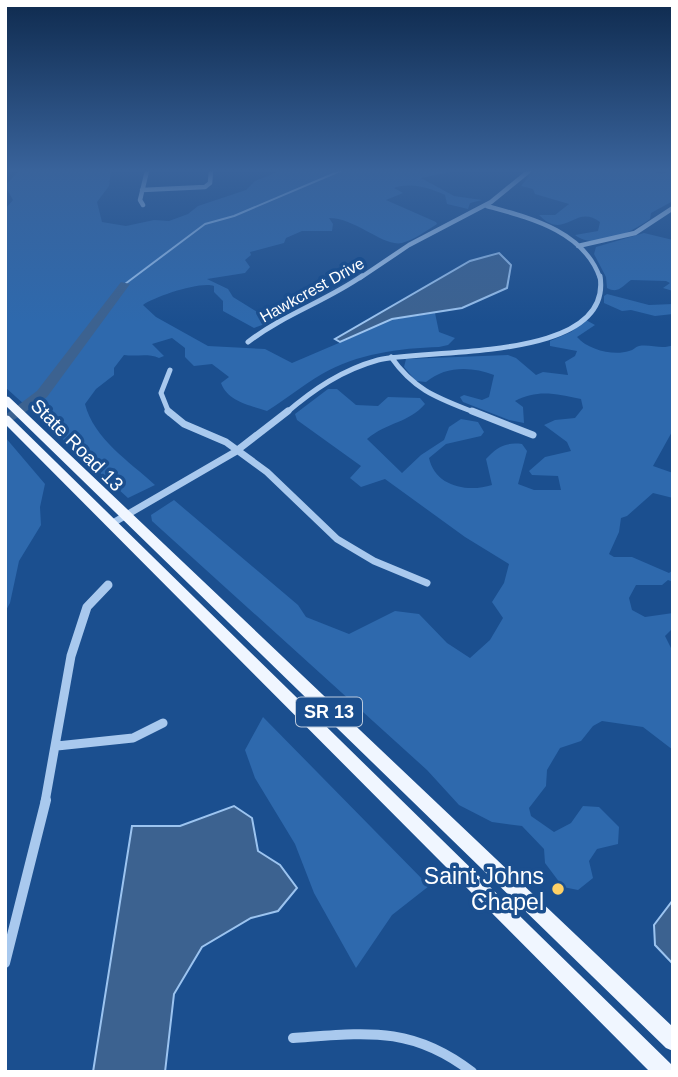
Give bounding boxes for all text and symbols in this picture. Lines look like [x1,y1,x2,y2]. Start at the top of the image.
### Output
street label: Hawkcrest Drive [257,254,367,326]
street label: State Road 13 [27,395,127,495]
road number: SR 13 [296,698,362,726]
place label: Saint Johns Chapel [424,863,544,915]
marker: Saint Johns Chapel [550,881,566,897]

